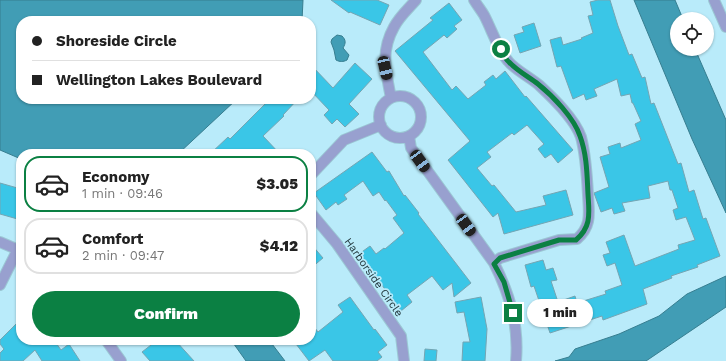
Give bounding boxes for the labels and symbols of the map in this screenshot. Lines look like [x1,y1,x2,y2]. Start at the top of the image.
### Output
route start [492,40,510,58]
car [376,55,394,81]
car [408,148,432,174]
car [454,212,478,238]
street label: Harborside Circle [342,236,406,319]
callout: 1 min [527,299,593,327]
route end [504,304,522,322]

